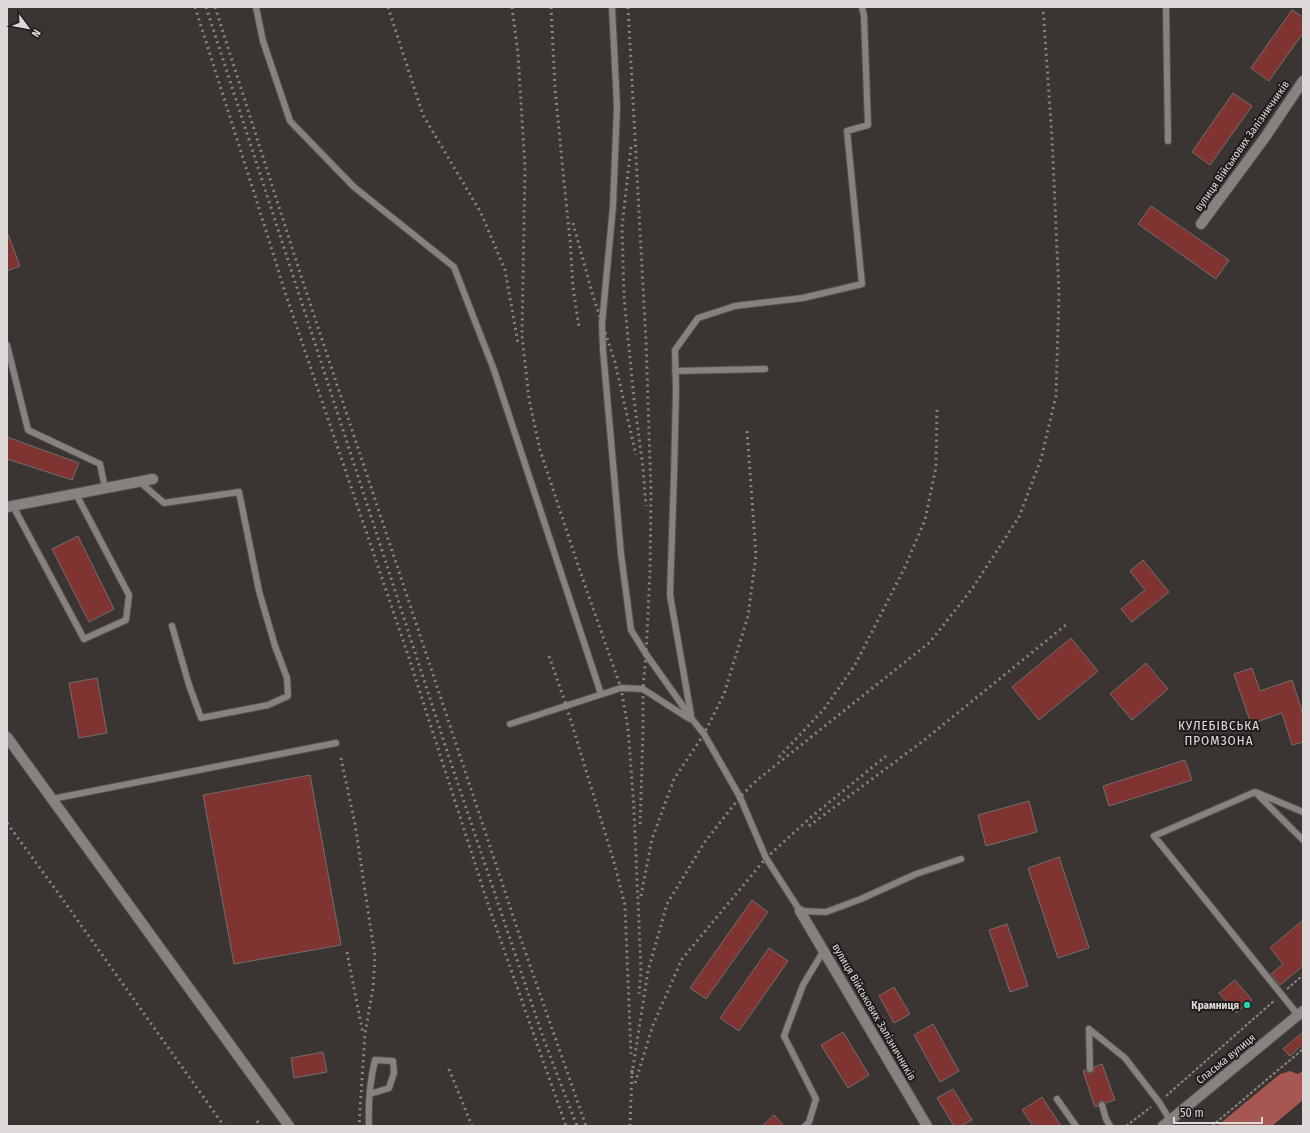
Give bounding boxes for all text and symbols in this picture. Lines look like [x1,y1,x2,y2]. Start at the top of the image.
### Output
north arrow [8,8,48,48]
text: N [29,27,43,39]
street label: вулиця Військових Залізничників [1192,78,1292,214]
district label: КУЛЕБІВСЬКА ПРОМЗОНА [1178,718,1260,748]
street label: вулиця Військових Залізничників [829,941,919,1083]
place label: Крамниця [1191,999,1239,1012]
marker: Крамниця [1242,1000,1252,1010]
street label: Спаська вулиця [1194,1031,1258,1087]
scale bar [1174,1099,1262,1125]
text: 50 m [1180,1106,1204,1120]

